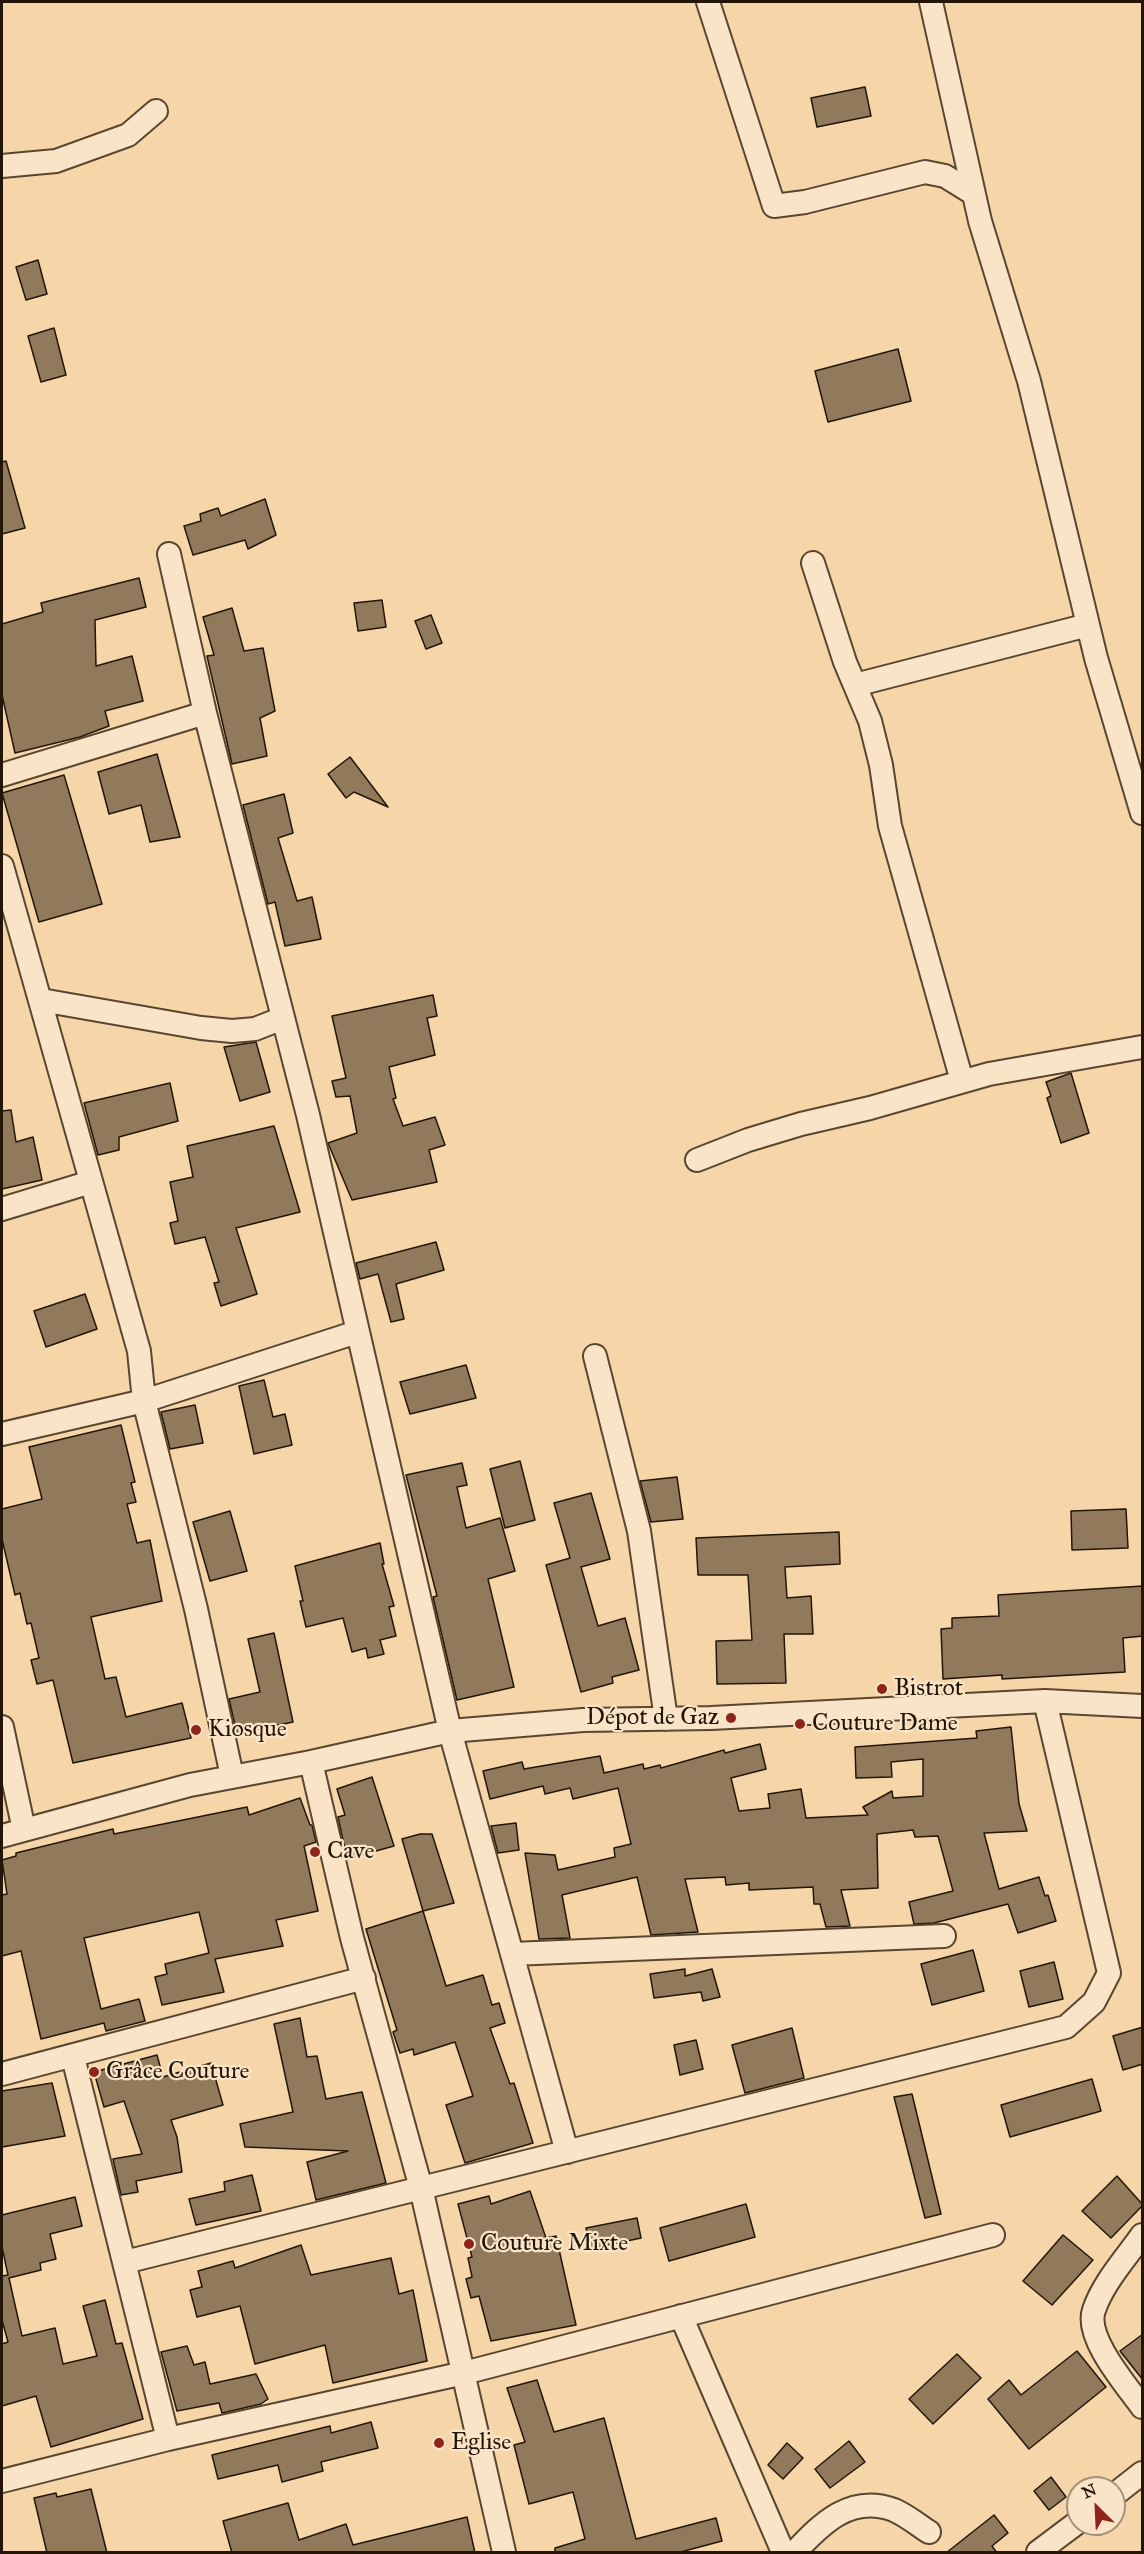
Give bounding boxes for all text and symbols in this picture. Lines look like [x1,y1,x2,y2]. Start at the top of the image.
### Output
place label: Bistrot [894,1675,963,1703]
marker: Bistrot [875,1682,889,1696]
place label: Dépot de Gaz [586,1704,719,1732]
place label: Couture Dame [812,1710,958,1738]
marker: Dépot de Gaz [724,1711,738,1725]
place label: Kiosque [208,1716,287,1744]
marker: Couture Dame [793,1717,807,1731]
marker: Kiosque [189,1723,203,1737]
place label: Cave [327,1838,374,1866]
marker: Cave [308,1845,322,1859]
place label: Grâce Couture [106,2058,250,2086]
marker: Grâce Couture [87,2065,101,2079]
place label: Couture Mixte [481,2230,628,2258]
marker: Couture Mixte [462,2237,476,2251]
place label: Eglise [451,2429,511,2457]
marker: Eglise [432,2436,446,2450]
north arrow [1066,2476,1126,2536]
text: N [1079,2479,1099,2502]

